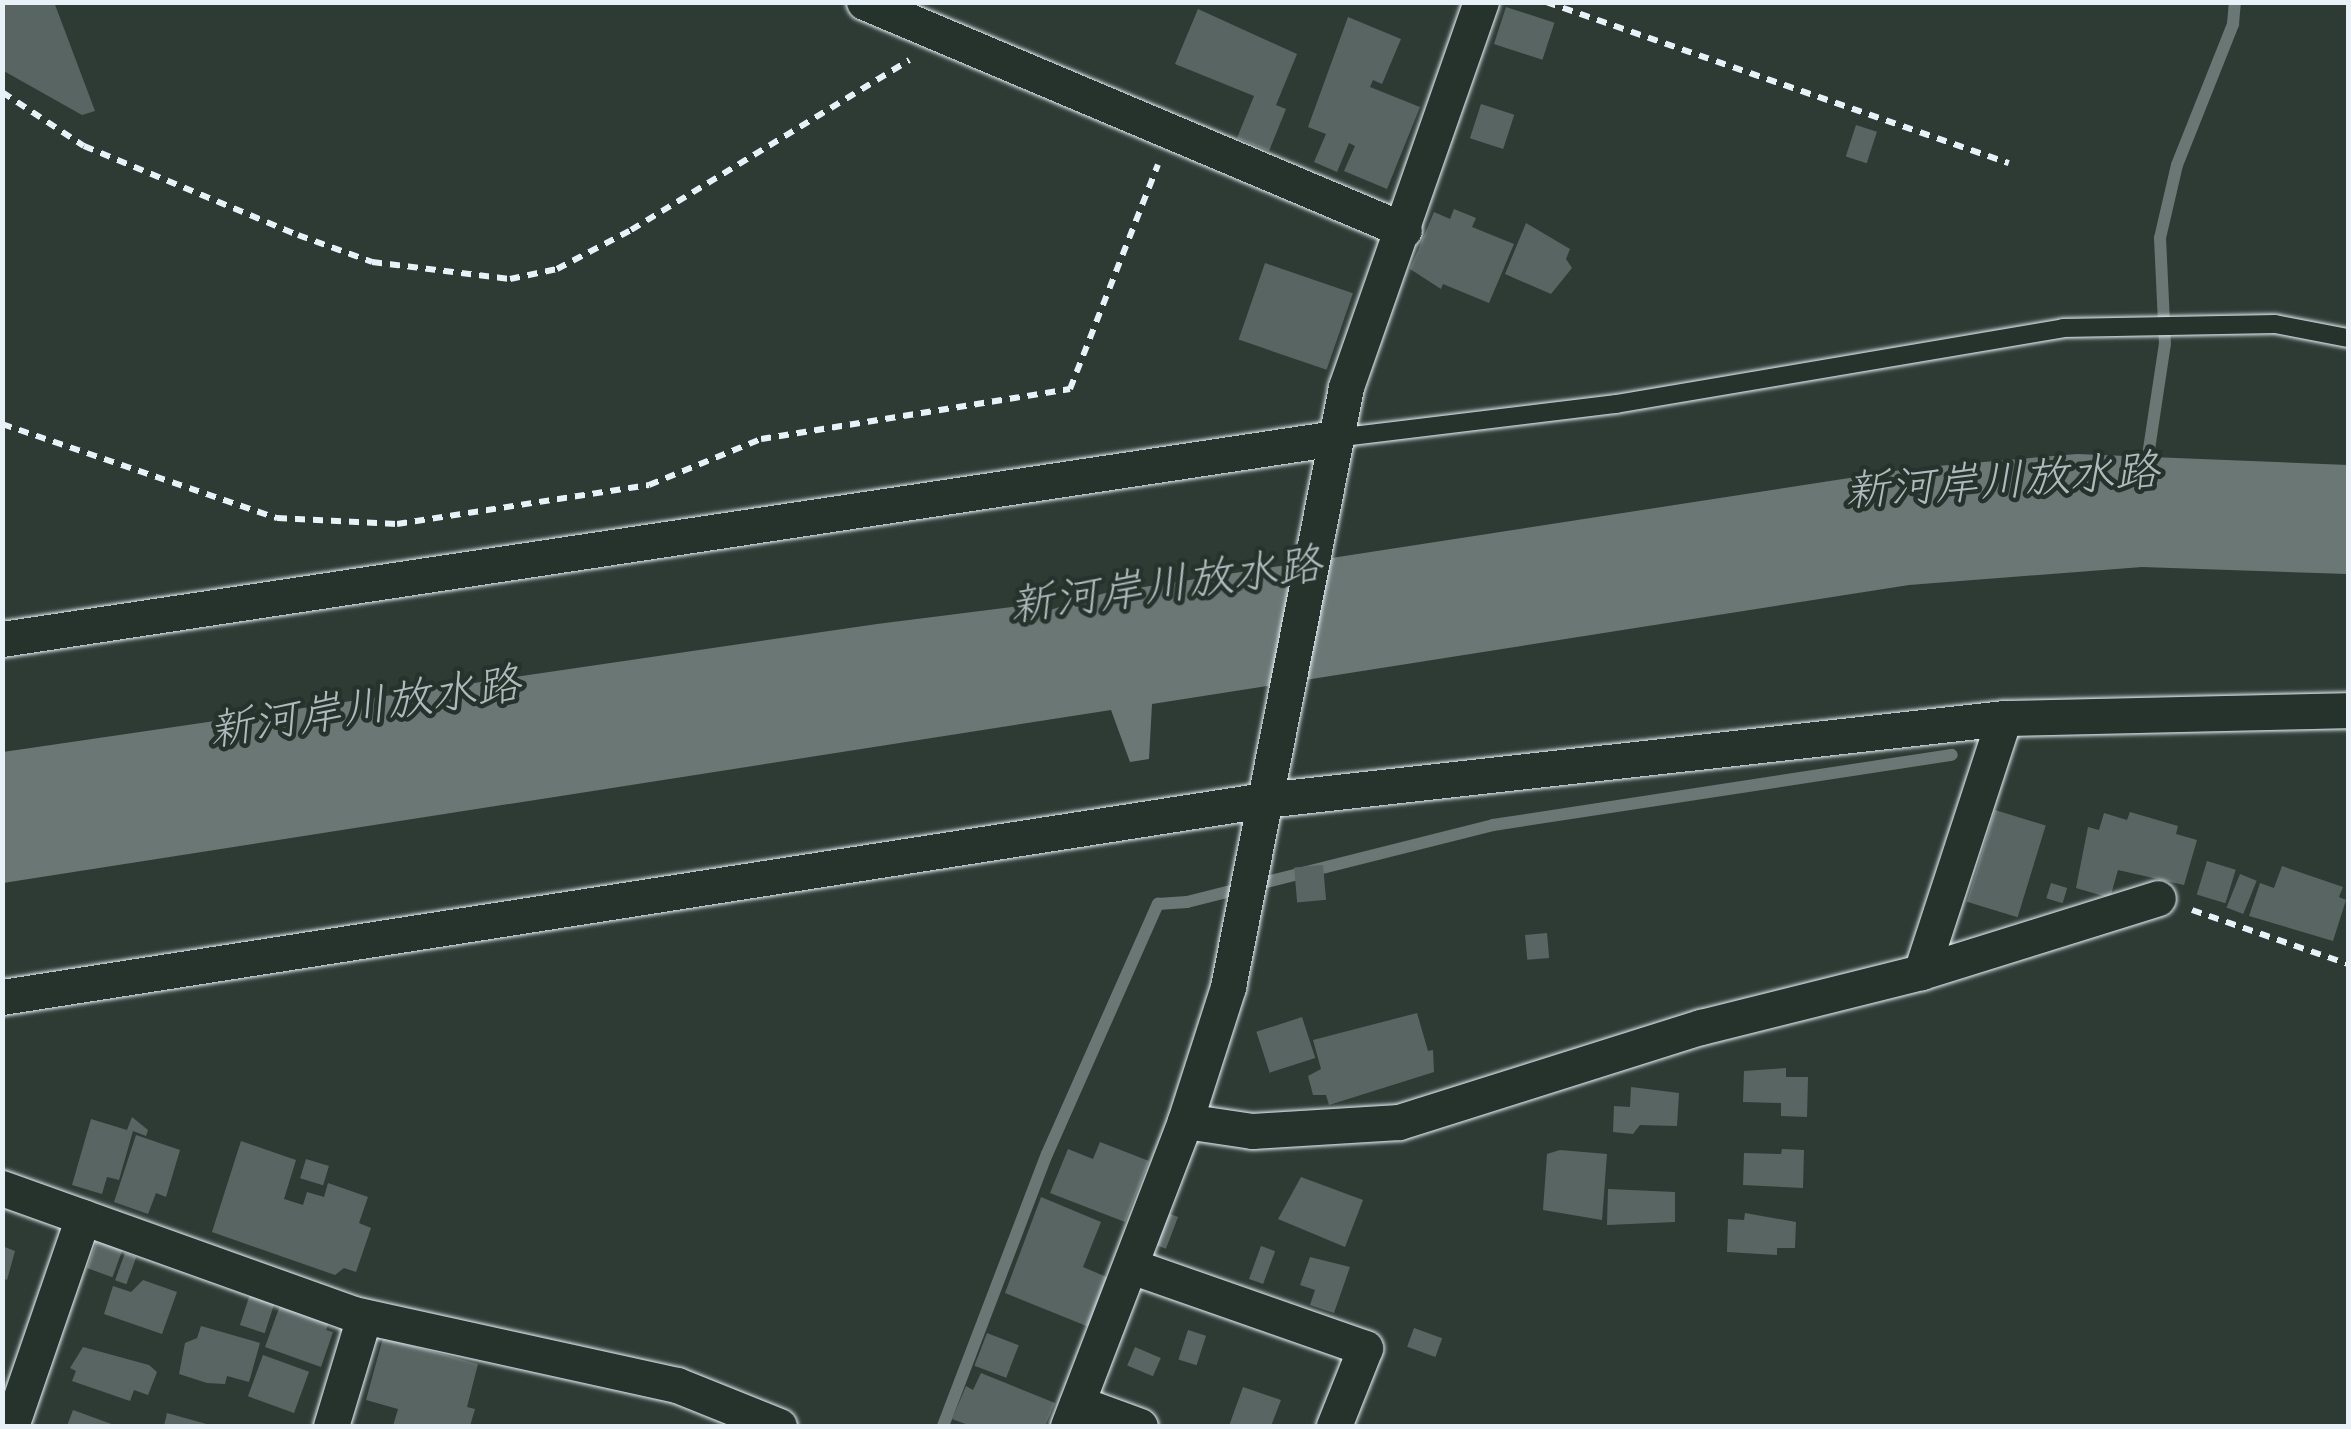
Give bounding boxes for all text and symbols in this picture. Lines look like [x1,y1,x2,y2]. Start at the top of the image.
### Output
water label: 新河岸川放水路 [1843,447,2161,523]
water label: 新河岸川放水路 [1006,540,1326,638]
water label: 新河岸川放水路 [205,660,525,762]

